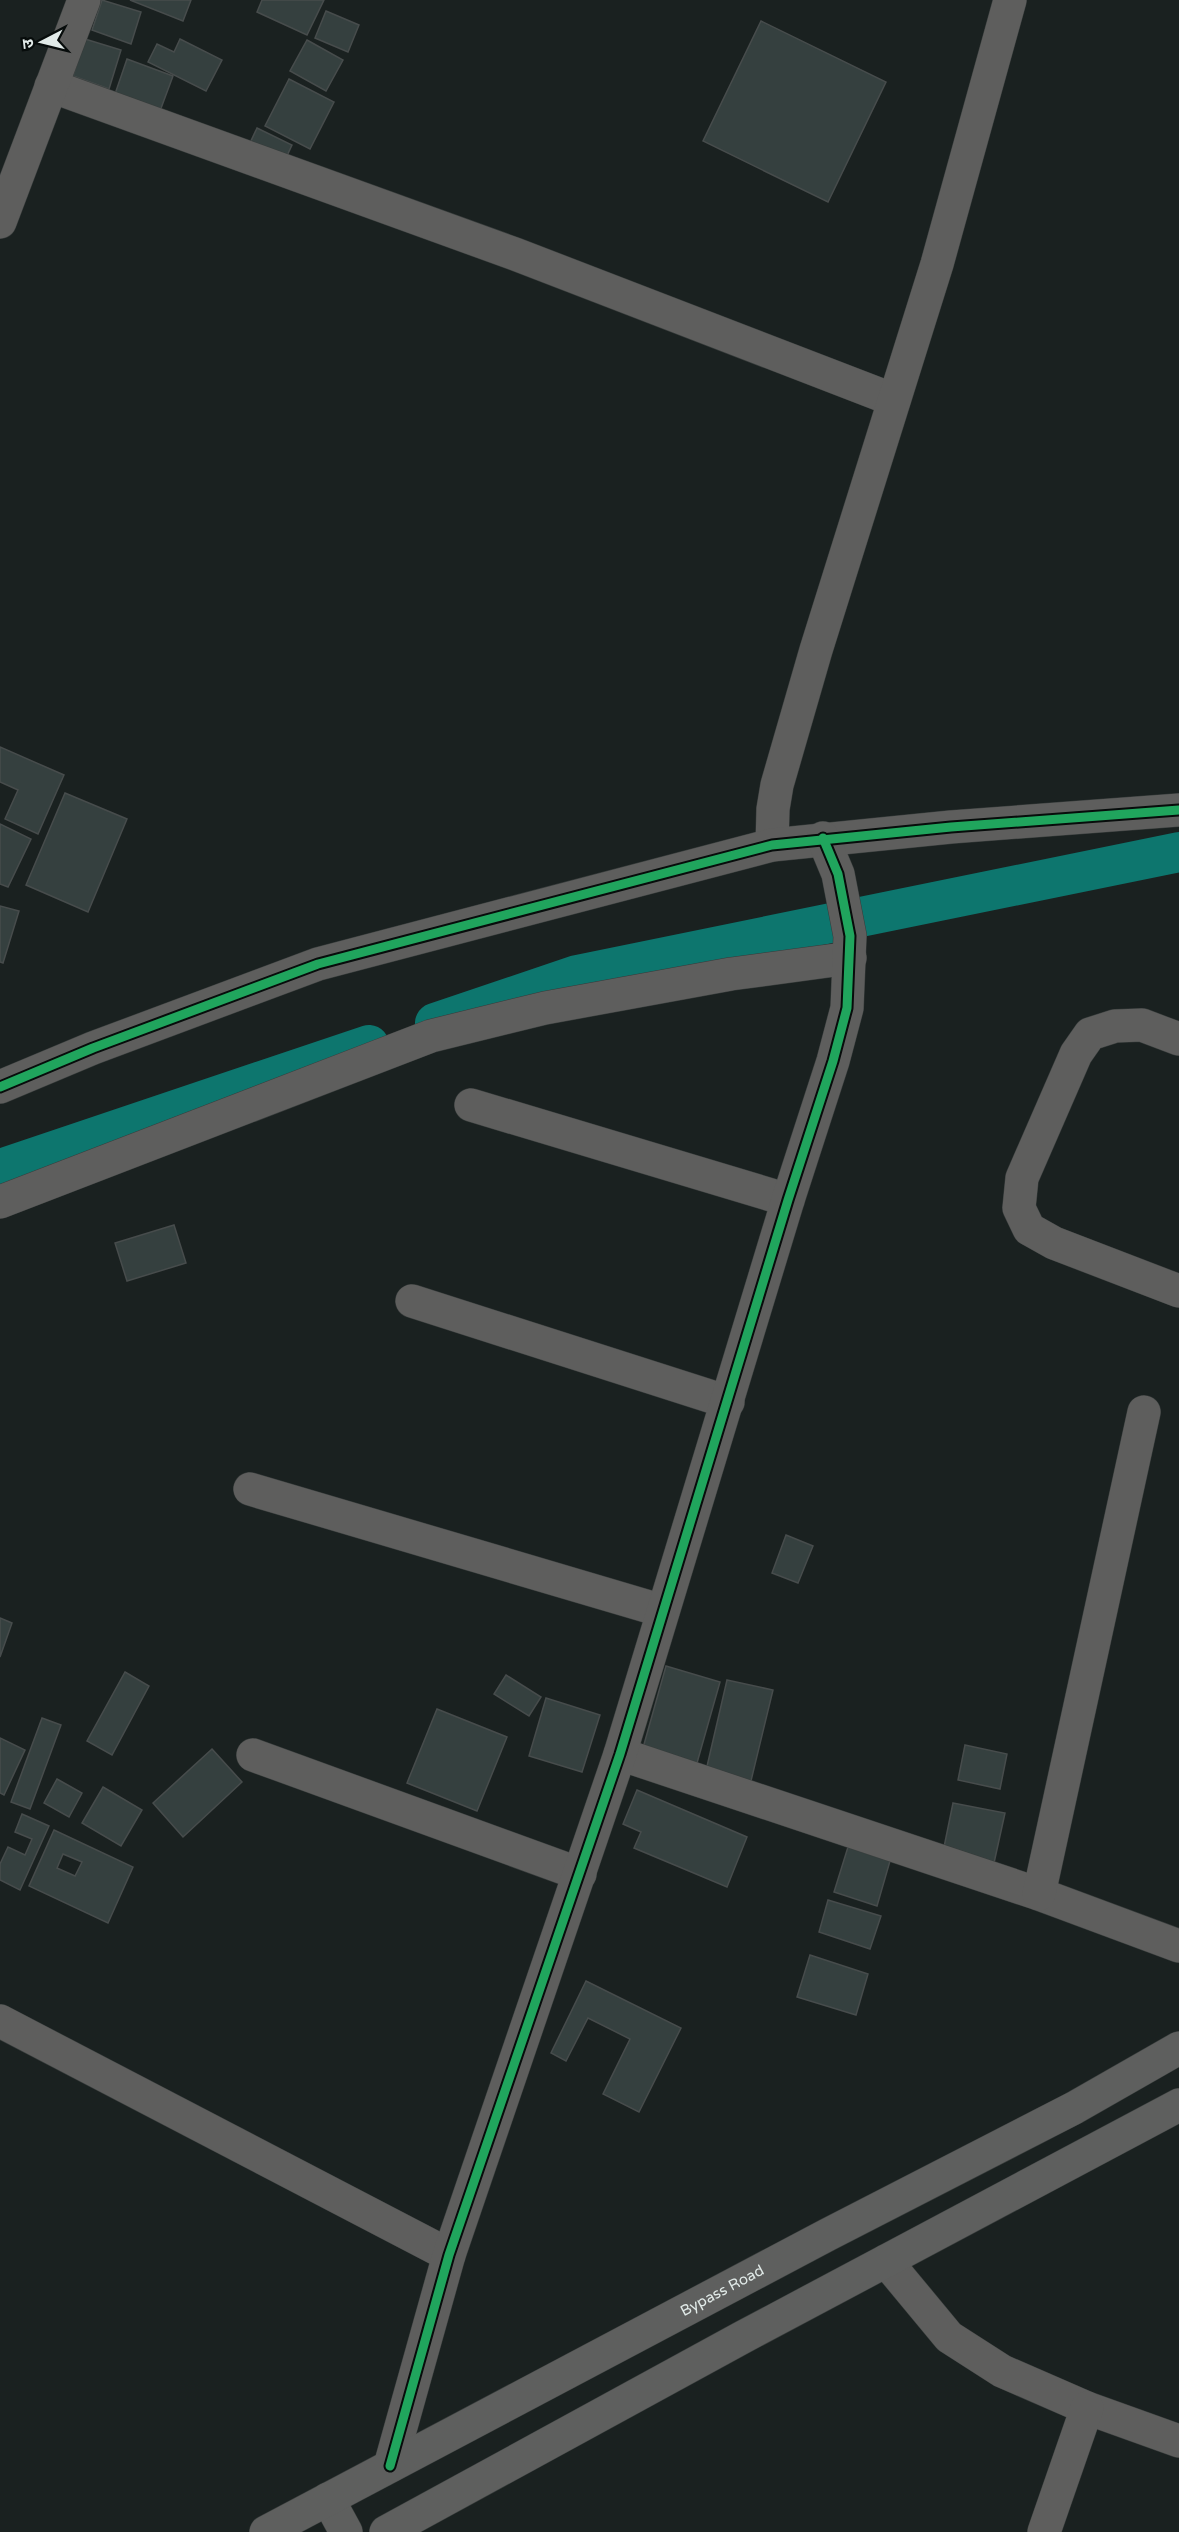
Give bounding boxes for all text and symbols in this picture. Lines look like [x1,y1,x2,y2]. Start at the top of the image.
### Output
north arrow [12,12,72,72]
text: उ [18,37,39,50]
street label: Bypass Road [677,2261,767,2320]

